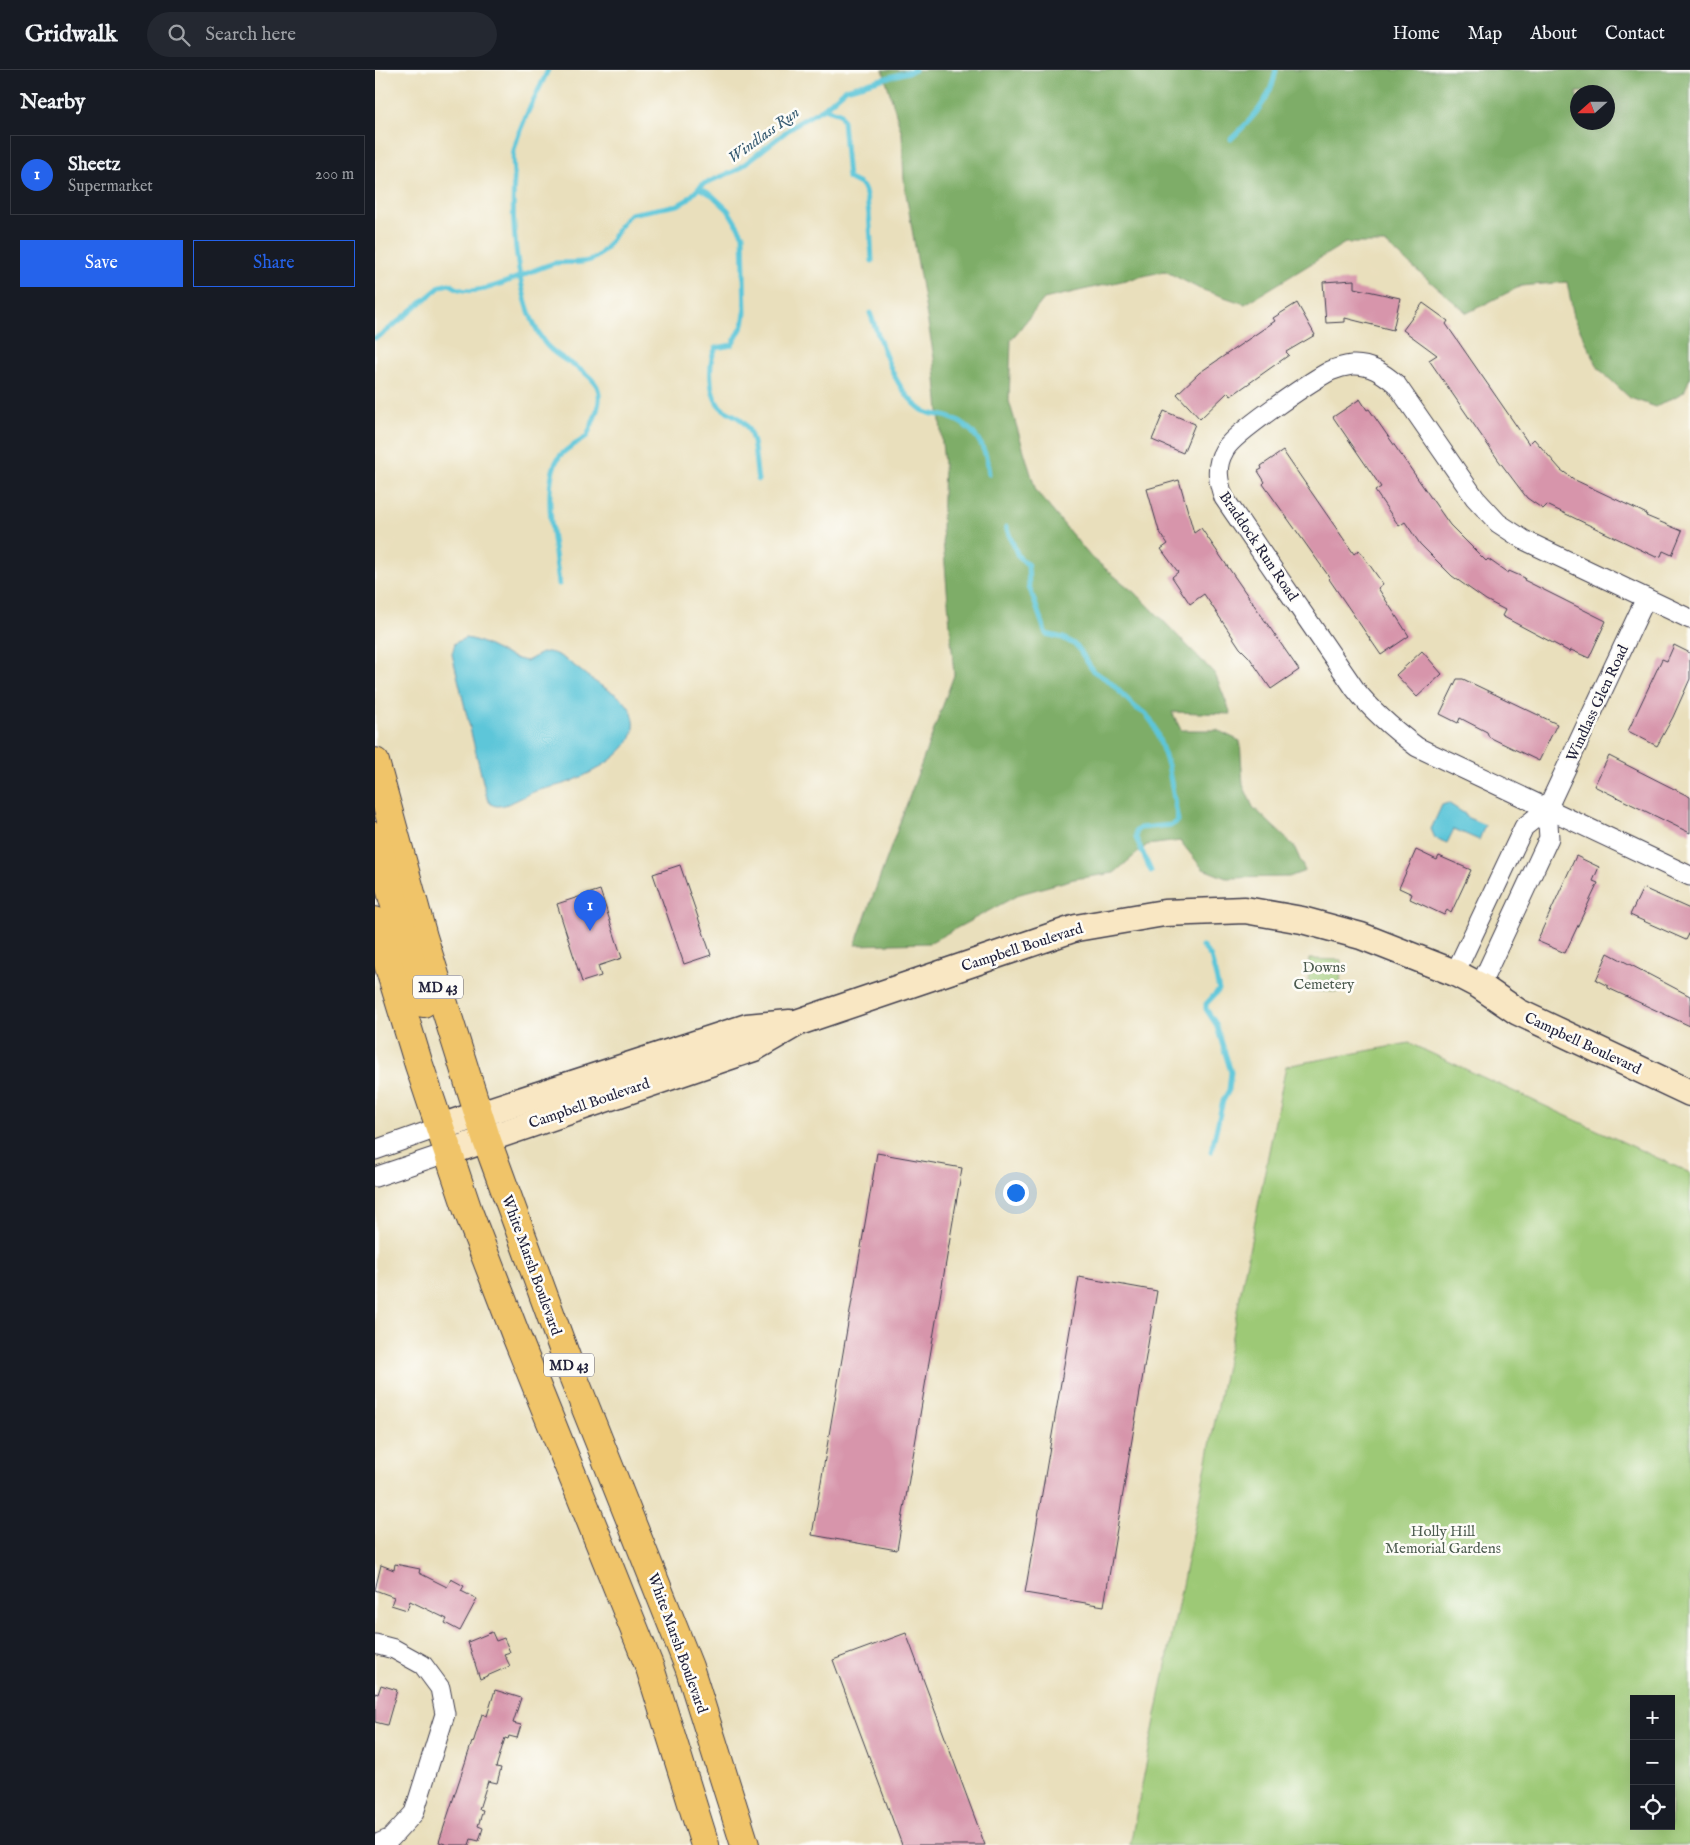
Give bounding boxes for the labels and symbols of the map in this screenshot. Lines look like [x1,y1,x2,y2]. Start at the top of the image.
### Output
north arrow [1570,85,1615,130]
water label: Windlass Run [725,103,804,168]
street label: Braddock Run Road [1215,488,1303,605]
street label: Windlass Glen Road [1562,641,1633,765]
pin: 1 [574,890,606,931]
street label: Campbell Boulevard [959,919,1086,976]
park label: Downs Cemetery [1294,958,1355,994]
road number: MD 43 [413,976,463,999]
street label: Campbell Boulevard [1521,1008,1645,1079]
street label: Campbell Boulevard [526,1074,653,1133]
your location [1003,1180,1029,1206]
street label: White Marsh Boulevard [497,1192,566,1339]
road number: MD 43 [544,1354,594,1376]
park label: Holly Hill Memorial Gardens [1385,1522,1501,1558]
street label: White Marsh Boulevard [643,1570,712,1717]

